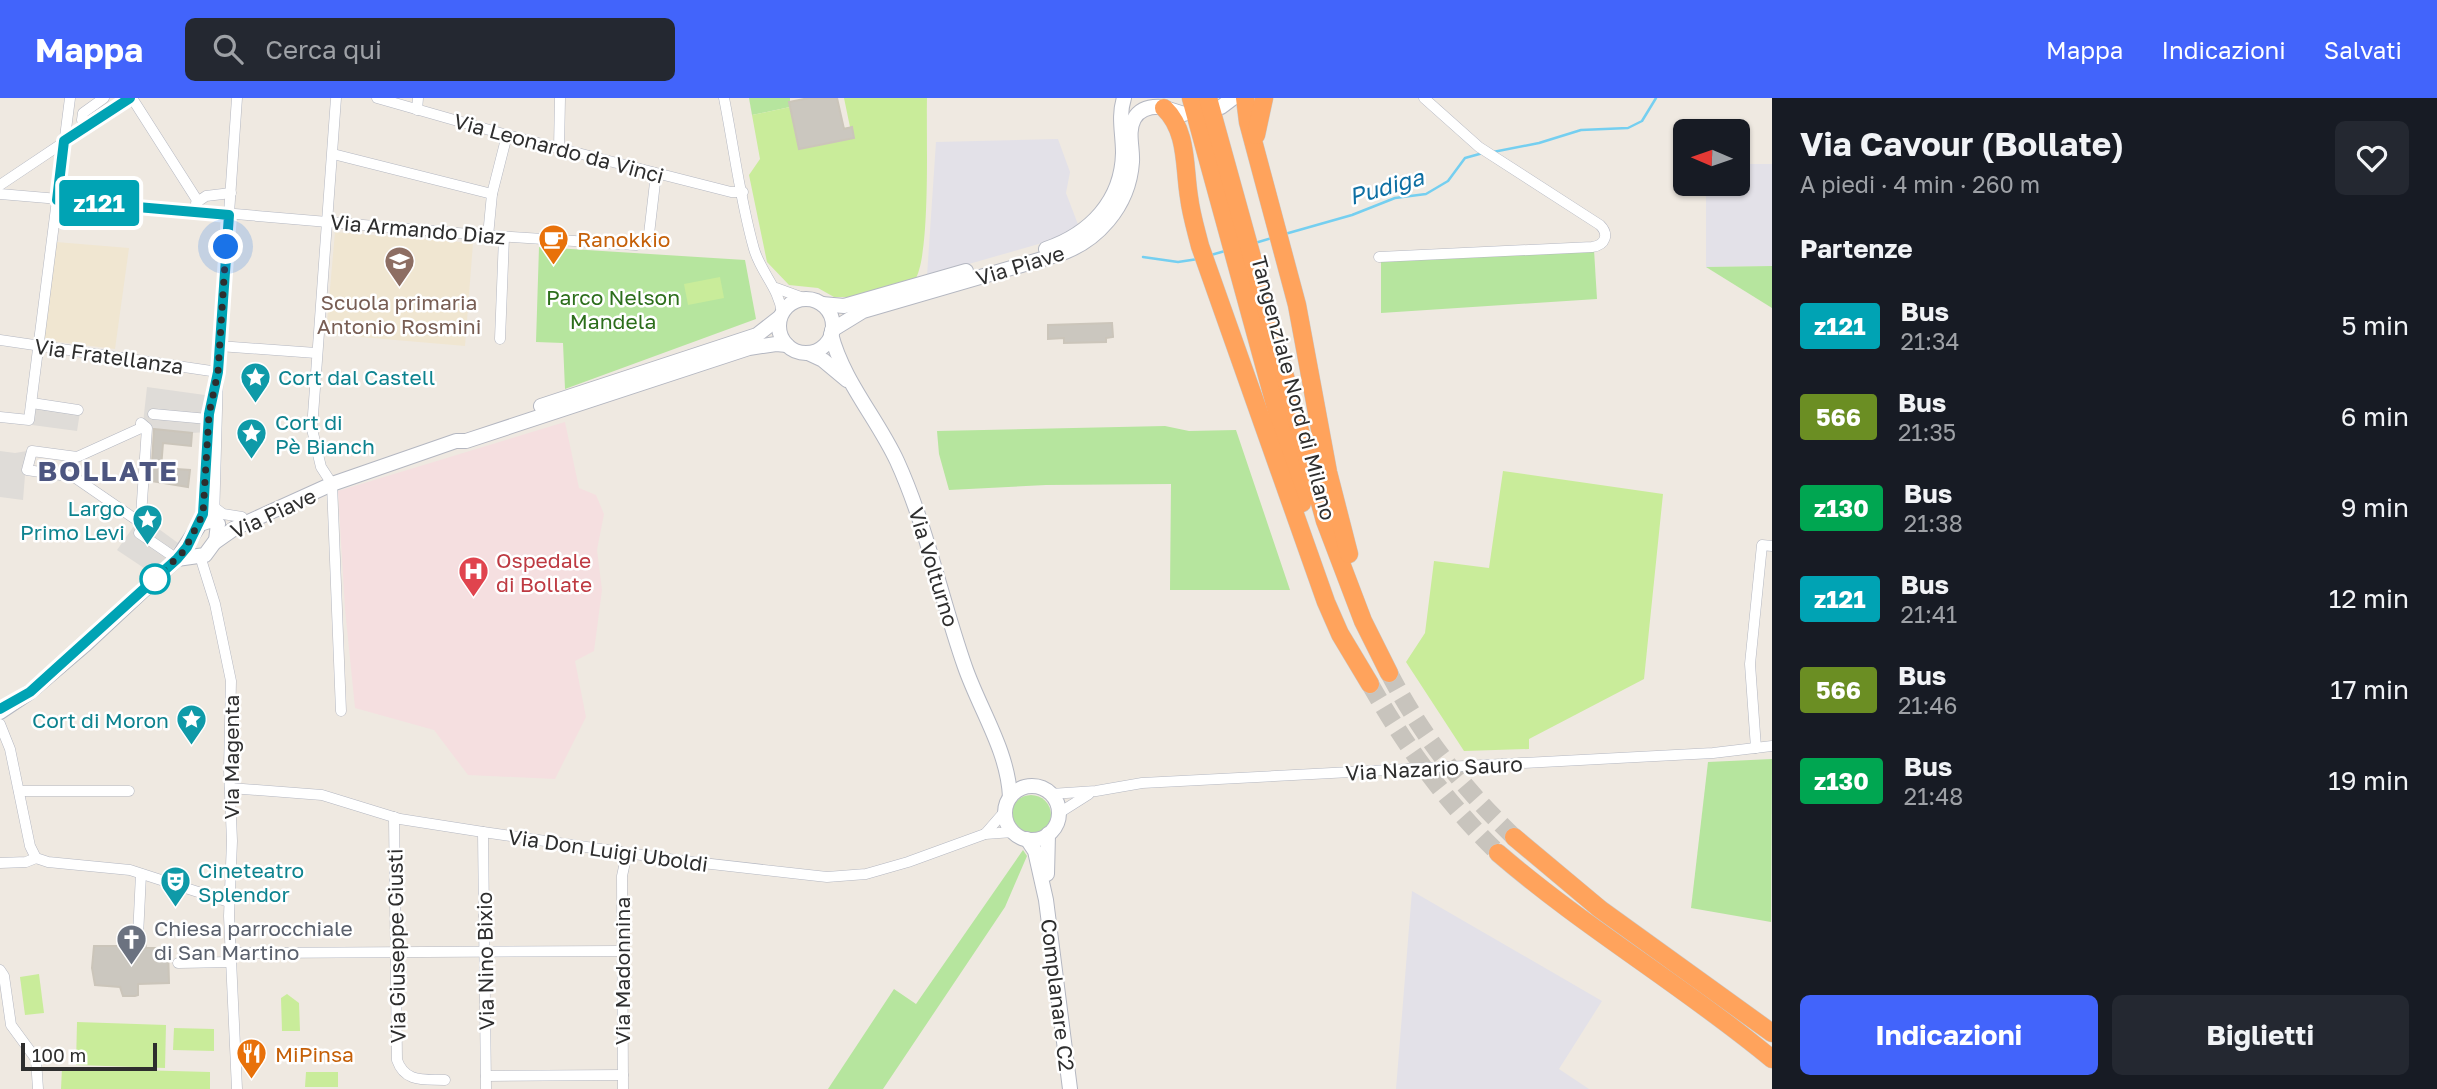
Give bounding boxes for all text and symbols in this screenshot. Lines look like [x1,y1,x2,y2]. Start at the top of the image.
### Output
search box [185,18,675,81]
text: Mappa [35,30,143,69]
icon: search [209,30,247,68]
text: Cerca qui [265,34,382,65]
text: Mappa [2046,35,2123,64]
text: Indicazioni [2161,35,2286,64]
text: Salvati [2324,35,2402,64]
street label: Via Leonardo da Vinci [451,107,667,189]
north arrow [1673,119,1750,196]
map controls [1673,119,1750,196]
button: heart [2335,121,2409,195]
text: Via Cavour (Bollate) [1800,124,2124,163]
water label: Pudiga [1345,162,1428,210]
text: A piedi · 4 min · 260 m [1800,170,2040,198]
line badge: z121 [50,180,148,226]
text: z121 [73,188,125,217]
street label: Via Armando Diaz [329,208,507,250]
cafe icon: Ranokkio [537,222,571,266]
place label: Ranokkio [577,226,670,252]
your location [208,229,243,264]
text: Partenze [1800,233,1913,264]
street label: Via Piave [973,239,1067,291]
school or university icon: Scuola primaria Antonio Rosmini [382,245,416,289]
street label: Tangenziale Nord di Milano [1246,253,1342,523]
park label: Parco Nelson Mandela [546,284,680,334]
place label: Scuola primaria Antonio Rosmini [317,289,481,339]
text: Bus [1901,296,1949,327]
text: 5 min [2341,310,2409,341]
text: z121 [1814,311,1866,340]
text: 21:34 [1901,327,1960,355]
street label: Via Fratellanza [33,333,185,379]
place icon: Cort dal Castell [238,360,272,404]
place label: Cort dal Castell [278,364,435,390]
text: Bus [1898,387,1946,418]
text: 6 min [2341,401,2409,432]
text: 566 [1816,402,1861,431]
place label: Cort di Pè Bianch [275,409,375,459]
place icon: Cort di Pè Bianch [235,417,269,461]
text: 21:35 [1898,418,1956,446]
district label: BOLLATE [37,454,179,487]
text: Bus [1904,478,1952,509]
street label: Via Piave [226,482,320,544]
text: 9 min [2341,492,2409,523]
text: z130 [1814,493,1869,522]
place label: Largo Primo Levi [20,495,125,545]
place icon: Largo Primo Levi [131,503,165,547]
street label: Via Volturno [904,504,964,630]
text: 21:38 [1904,509,1963,537]
place label: Ospedale di Bollate [496,547,592,597]
hospital icon: Ospedale di Bollate [456,555,490,599]
unlabelled marker [140,564,170,594]
text: Bus [1901,569,1949,600]
text: 12 min [2329,583,2409,614]
text: z121 [1814,584,1866,613]
text: 21:41 [1901,600,1957,628]
text: Bus [1898,660,1946,691]
text: 17 min [2330,674,2409,705]
text: 566 [1816,675,1861,704]
text: 21:46 [1898,691,1957,719]
street label: Via Magenta [218,695,244,819]
place icon: Cort di Moron [175,703,209,747]
place label: Cort di Moron [32,707,169,733]
street label: Via Nazario Sauro [1345,750,1523,786]
text: Bus [1904,751,1952,782]
text: 19 min [2328,765,2409,796]
text: z130 [1814,766,1869,795]
text: 21:48 [1904,782,1963,810]
street label: Via Don Luigi Uboldi [506,823,710,877]
street label: Via Giuseppe Giusti [381,848,411,1044]
place label: Cineteatro Splendor [198,857,304,907]
theatre icon: Cineteatro Splendor [158,865,192,909]
street label: Via Nino Bixio [471,891,499,1031]
street label: Via Madonnina [609,897,635,1045]
place label: Chiesa parrocchiale di San Martino [154,915,353,965]
street label: Complanare C2 [1036,917,1080,1073]
church icon: Chiesa parrocchiale di San Martino [114,923,148,967]
button: Indicazioni [1800,995,2098,1075]
button: Biglietti [2112,995,2409,1075]
restaurant icon: MiPinsa [235,1037,269,1081]
scale bar [21,1040,158,1072]
place label: MiPinsa [275,1041,354,1067]
text: 100 m [32,1043,86,1066]

